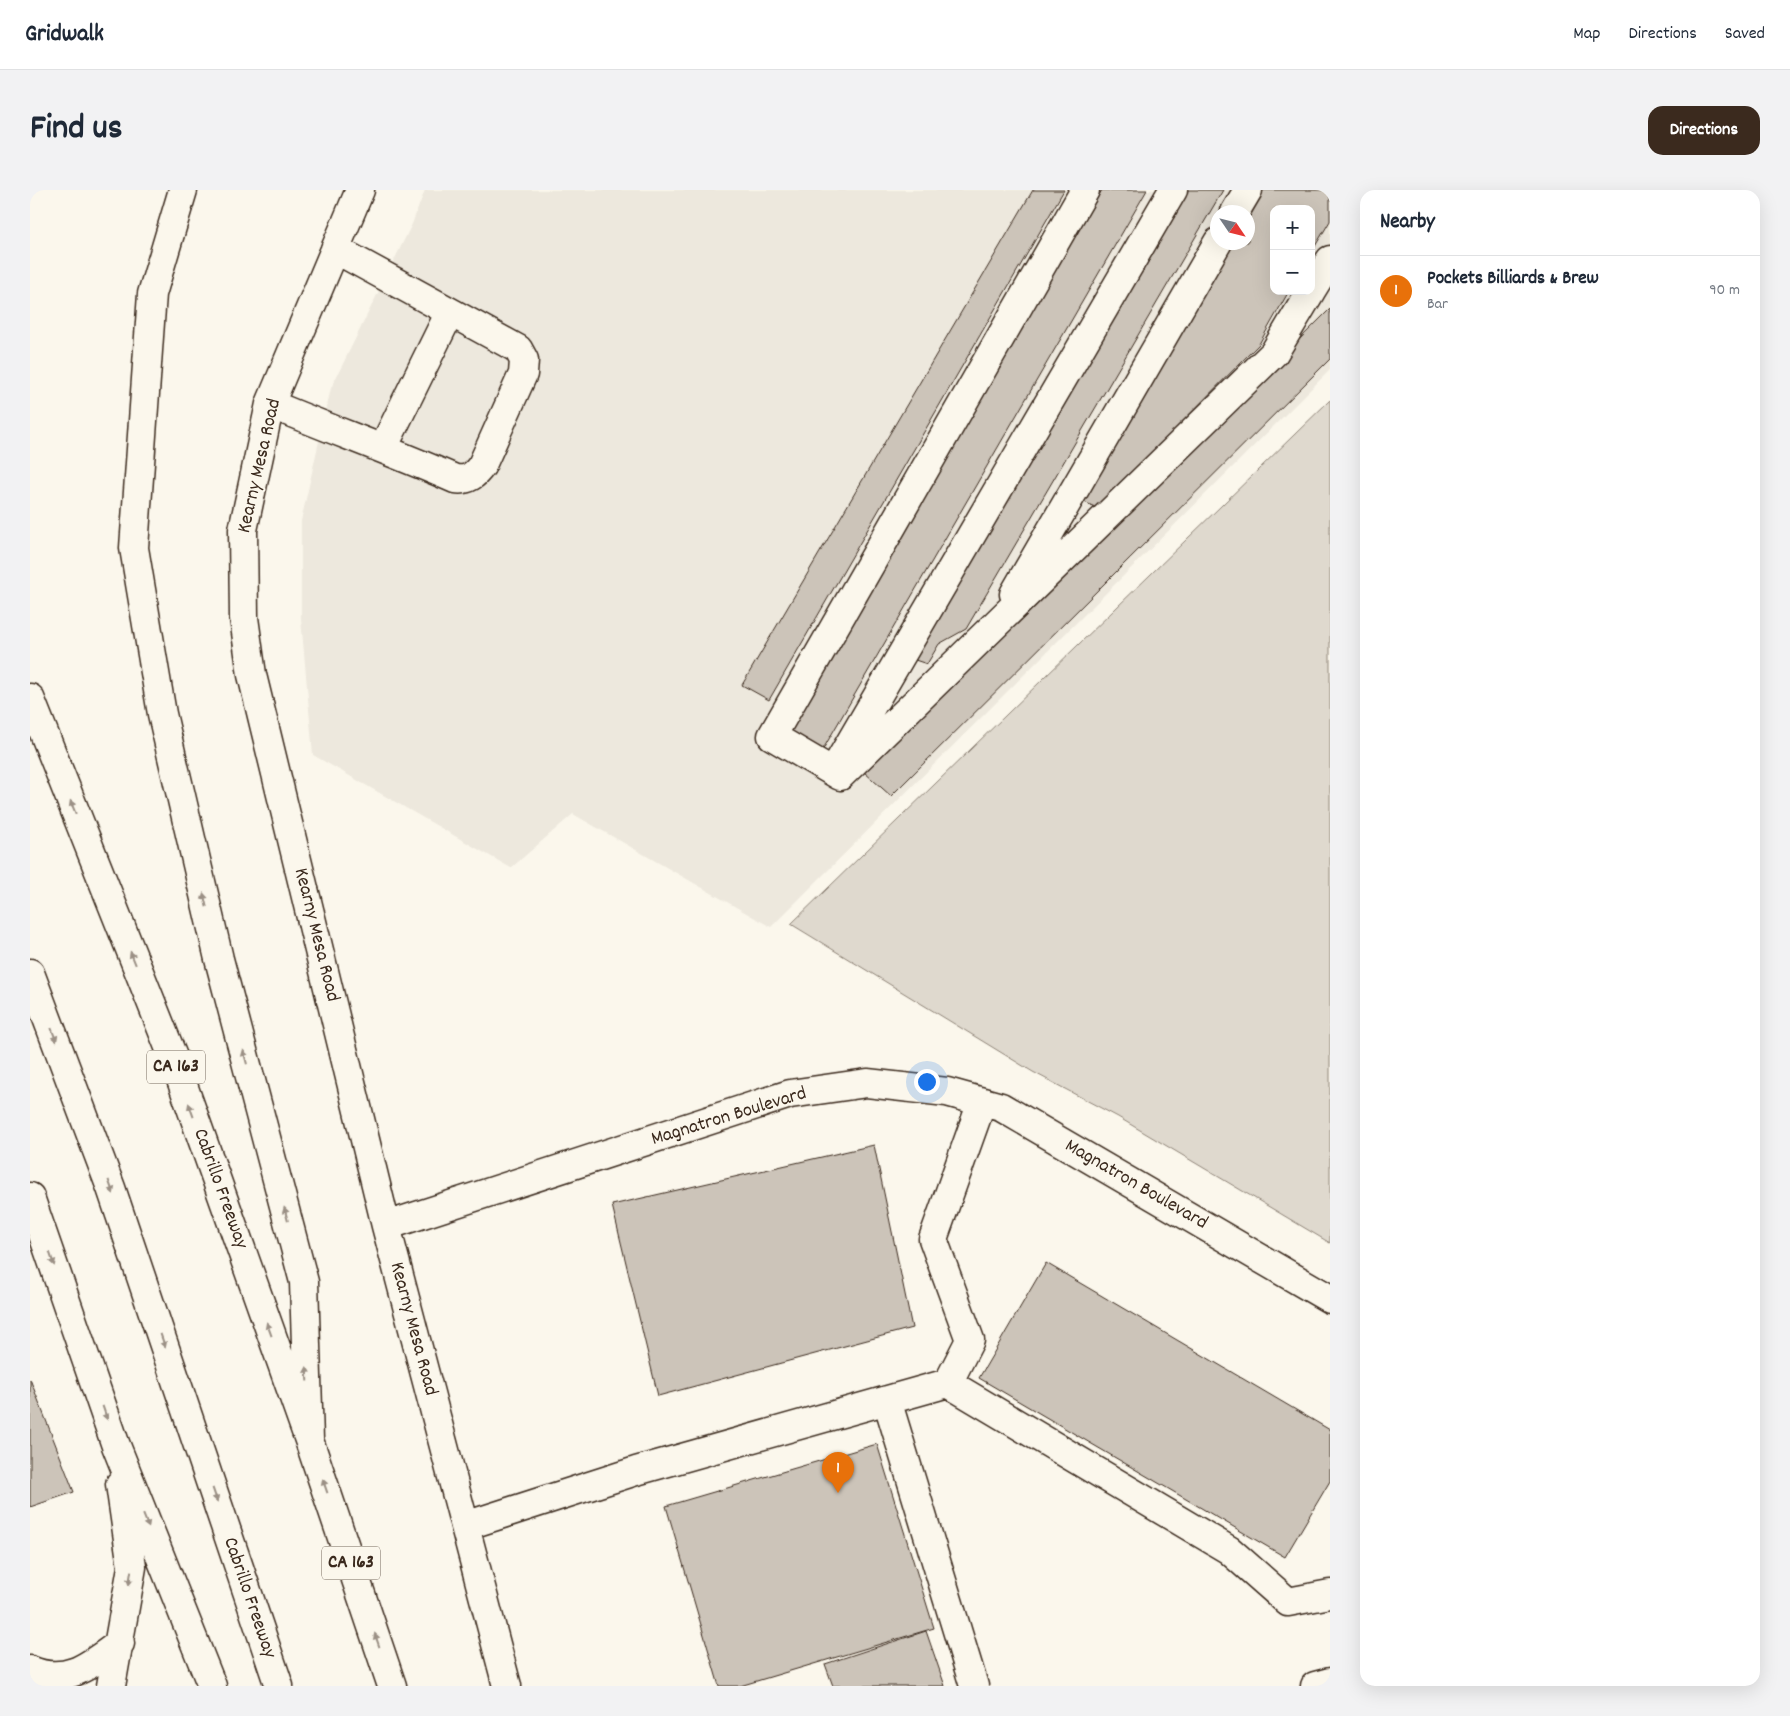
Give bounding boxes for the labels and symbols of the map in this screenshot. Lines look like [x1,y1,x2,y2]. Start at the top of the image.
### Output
north arrow [1210,205,1255,250]
street label: Kearny Mesa Road [231,396,289,536]
one-way arrow [69,799,77,814]
street label: Kearny Mesa Road [286,865,346,1005]
one-way arrow [201,892,209,907]
one-way arrow [129,950,137,965]
one-way arrow [50,1027,58,1042]
road number: CA 163 [147,1050,205,1084]
one-way arrow [240,1050,248,1065]
your location [914,1069,940,1095]
street label: Magnatron Boulevard [648,1080,810,1154]
one-way arrow [187,1102,194,1117]
street label: Cabrillo Freeway [185,1125,255,1254]
street label: Magnatron Boulevard [1059,1133,1213,1237]
one-way arrow [108,1179,115,1194]
one-way arrow [282,1207,290,1222]
one-way arrow [48,1252,56,1267]
street label: Kearny Mesa Road [382,1259,444,1399]
one-way arrow [265,1321,273,1336]
one-way arrow [160,1333,167,1348]
one-way arrow [303,1366,311,1382]
one-way arrow [101,1406,109,1421]
pin: 1 [822,1452,854,1493]
one-way arrow [320,1478,328,1493]
one-way arrow [211,1487,219,1502]
one-way arrow [143,1513,150,1528]
street label: Cabrillo Freeway [215,1534,283,1663]
road number: CA 163 [322,1546,380,1580]
one-way arrow [126,1570,134,1586]
one-way arrow [372,1632,380,1647]

